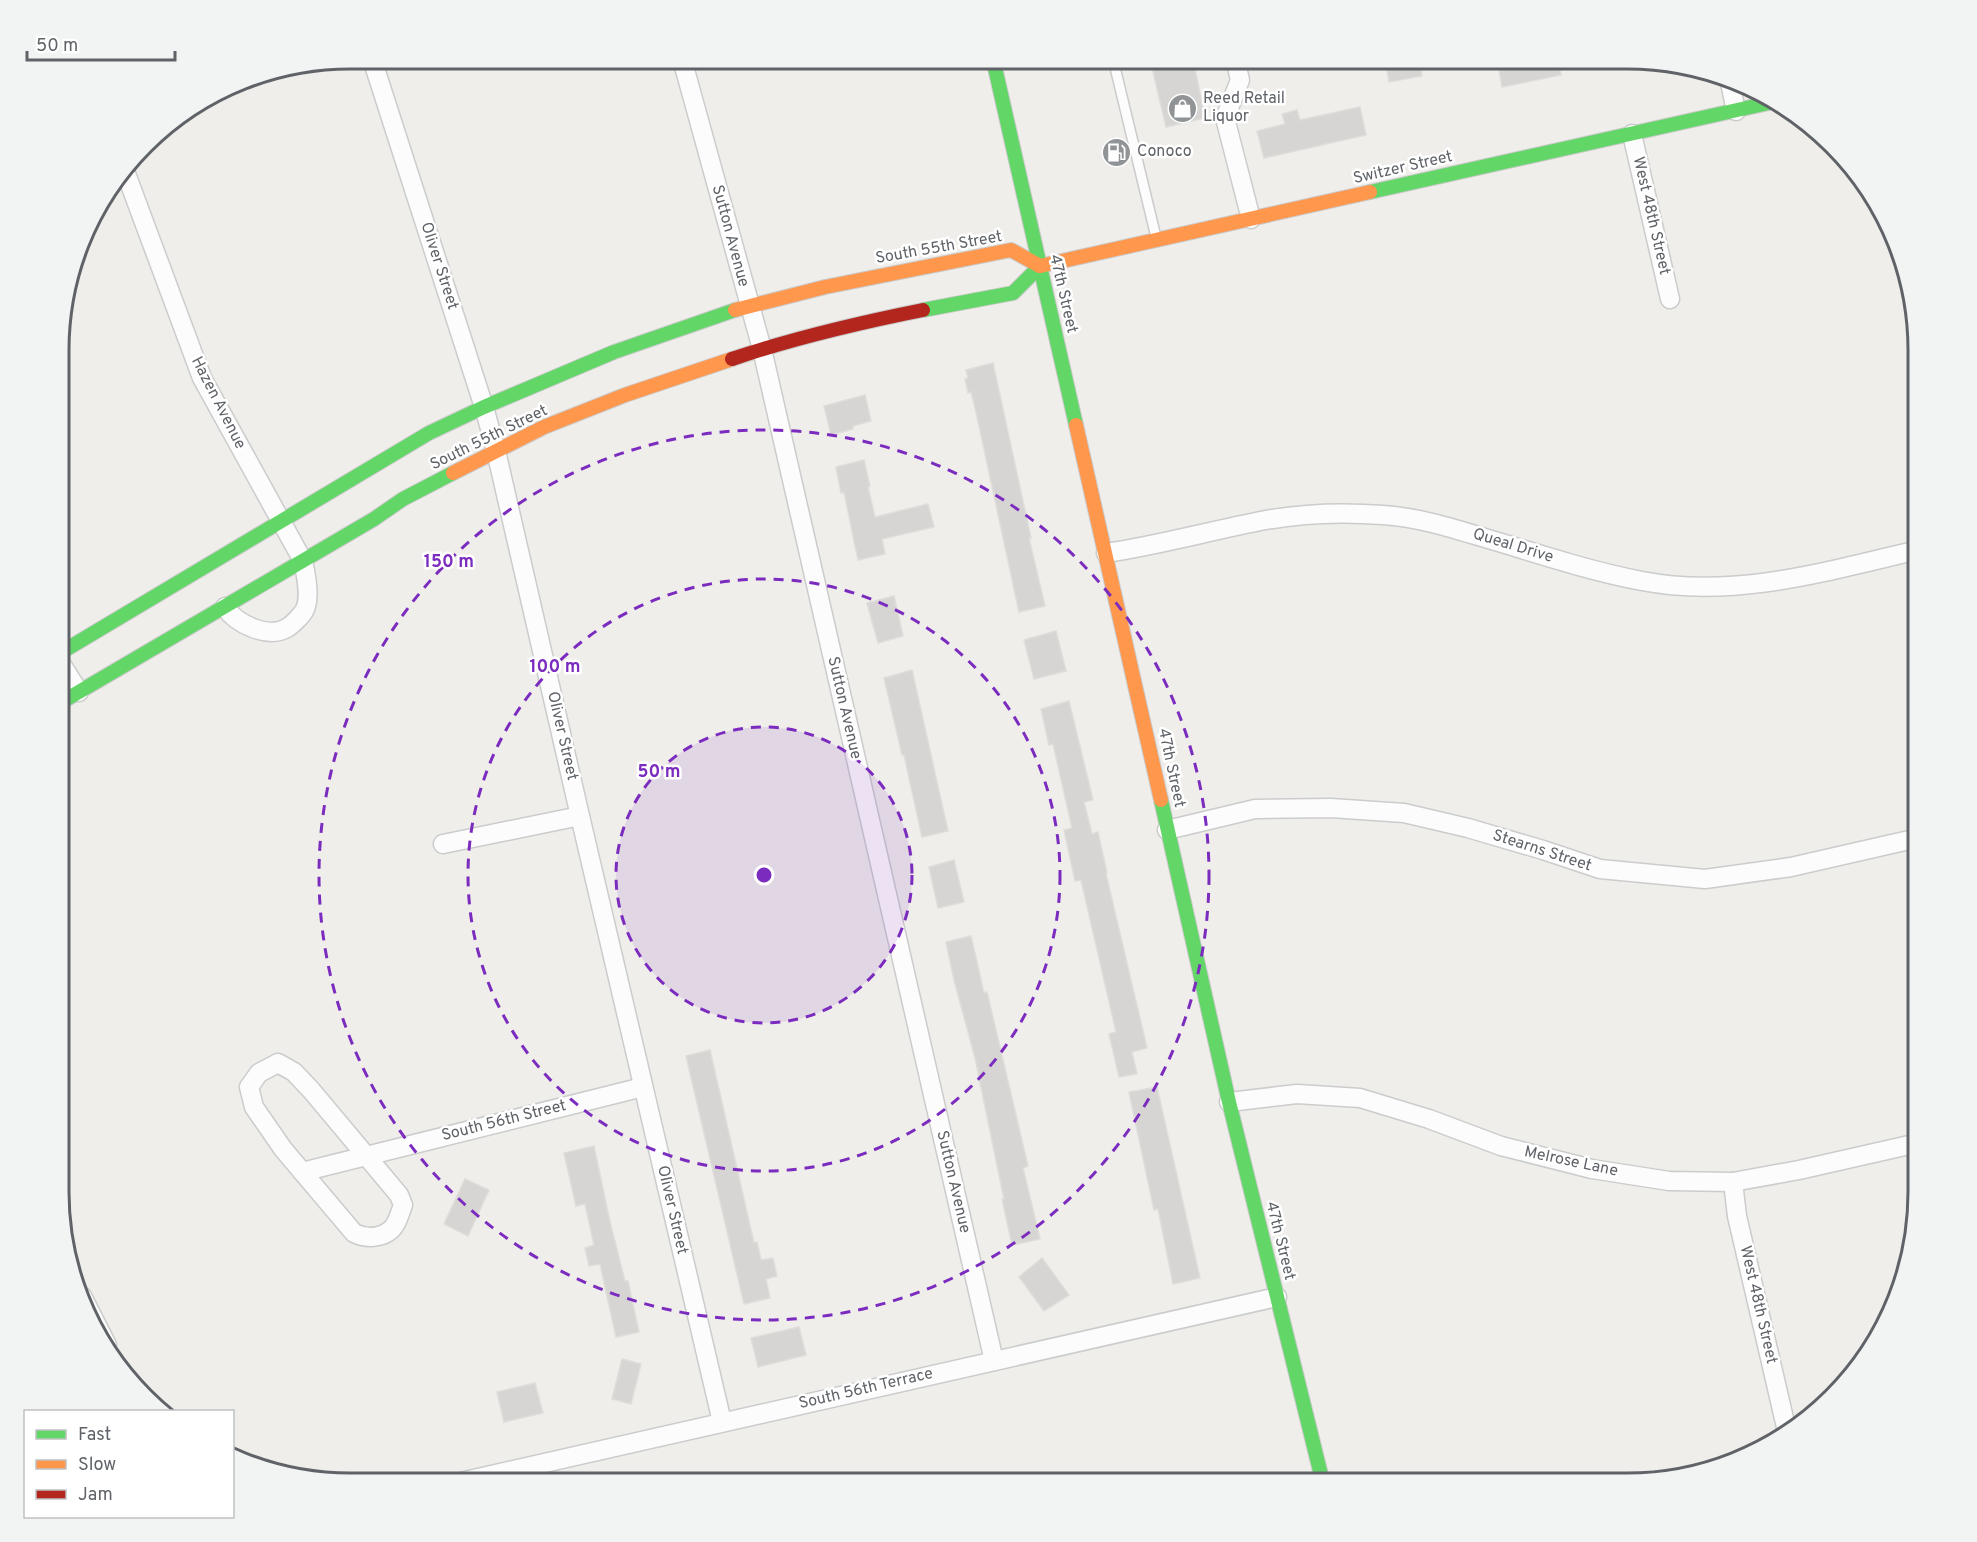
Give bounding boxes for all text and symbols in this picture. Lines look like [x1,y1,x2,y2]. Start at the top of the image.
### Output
scale bar [27,24,176,62]
text: 50 m [36,35,78,58]
place label: Reed Retail Liquor [1203,89,1285,127]
shop icon: Reed Retail Liquor [1166,92,1198,124]
fuel station icon: Conoco [1100,136,1132,168]
place label: Conoco [1137,142,1192,162]
street label: Switzer Street [1351,147,1455,189]
street label: West 48th Street [1628,155,1674,277]
street label: Sutton Avenue [707,183,753,289]
street label: Oliver Street [415,220,463,312]
street label: South 55th Street [874,227,1004,269]
street label: 47th Street [1044,253,1082,335]
street label: Hazen Avenue [186,353,250,453]
street label: South 55th Street [427,401,551,475]
street label: Queal Drive [1470,524,1556,568]
text: 150 m [424,551,474,574]
street label: Sutton Avenue [822,655,866,761]
text: 100 m [529,656,581,679]
street label: Oliver Street [542,689,582,783]
street label: 47th Street [1153,727,1189,809]
text: 50 m [637,761,681,784]
street label: Stearns Street [1490,826,1594,876]
centre of rings [754,865,774,885]
street label: South 56th Street [440,1096,568,1146]
street label: Sutton Avenue [931,1129,975,1235]
street label: Melrose Lane [1522,1142,1620,1182]
street label: Oliver Street [652,1163,692,1257]
street label: 47th Street [1261,1200,1299,1282]
street label: West 48th Street [1735,1244,1781,1366]
street label: South 56th Terrace [797,1364,935,1414]
legend [24,1410,234,1518]
text: Fast [78,1424,111,1447]
text: Slow [78,1454,116,1477]
text: Jam [78,1484,113,1507]

